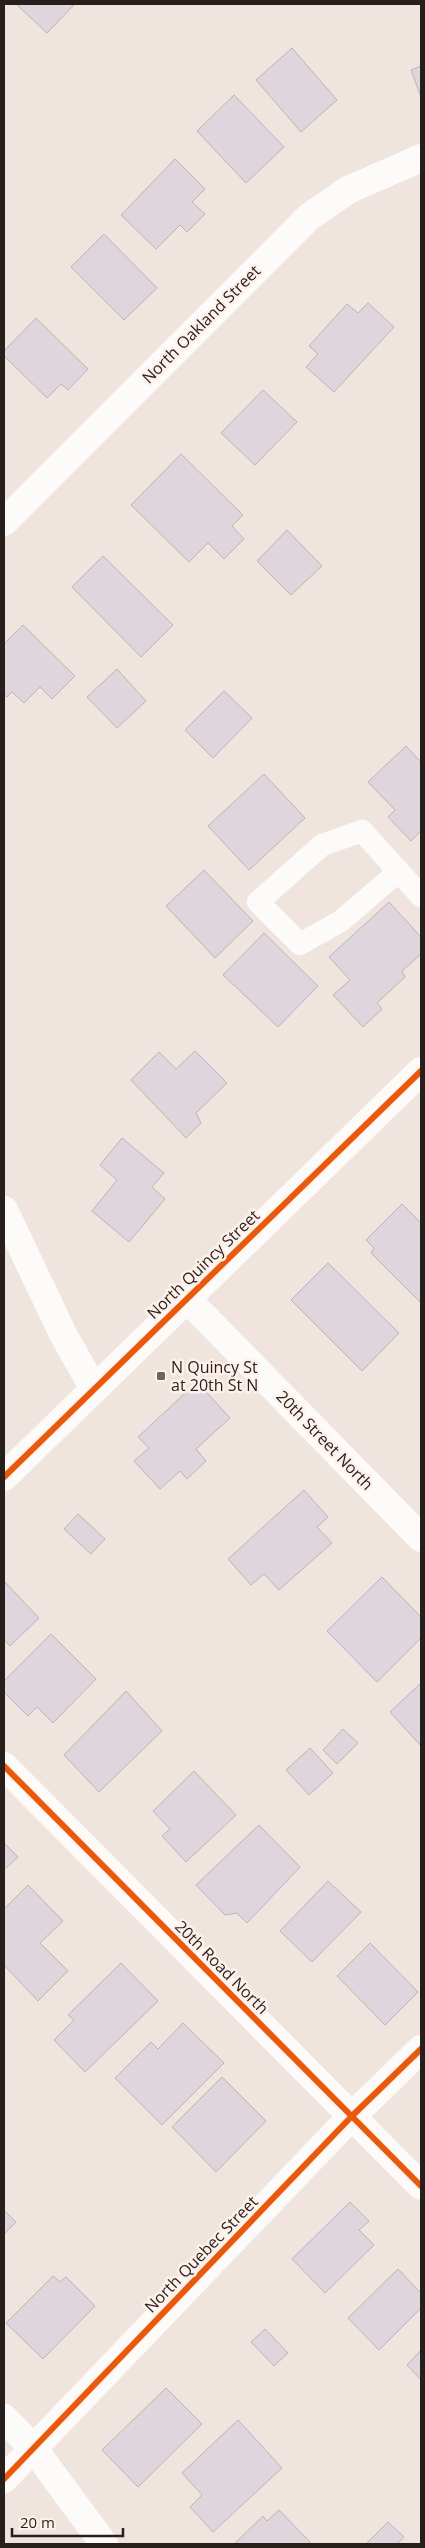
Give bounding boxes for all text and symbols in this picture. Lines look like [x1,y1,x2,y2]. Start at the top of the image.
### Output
street label: North Oakland Street [137,260,265,388]
street label: North Quincy Street [142,1204,264,1323]
place label: N Quincy St at 20th St N [171,1356,258,1396]
marker: N Quincy St at 20th St N [155,1370,167,1382]
street label: 20th Street North [272,1385,378,1495]
street label: 20th Road North [170,1915,274,2019]
street label: North Quebec Street [139,2191,263,2317]
scale bar [12,2506,124,2538]
text: 20 m [20,2512,55,2532]

